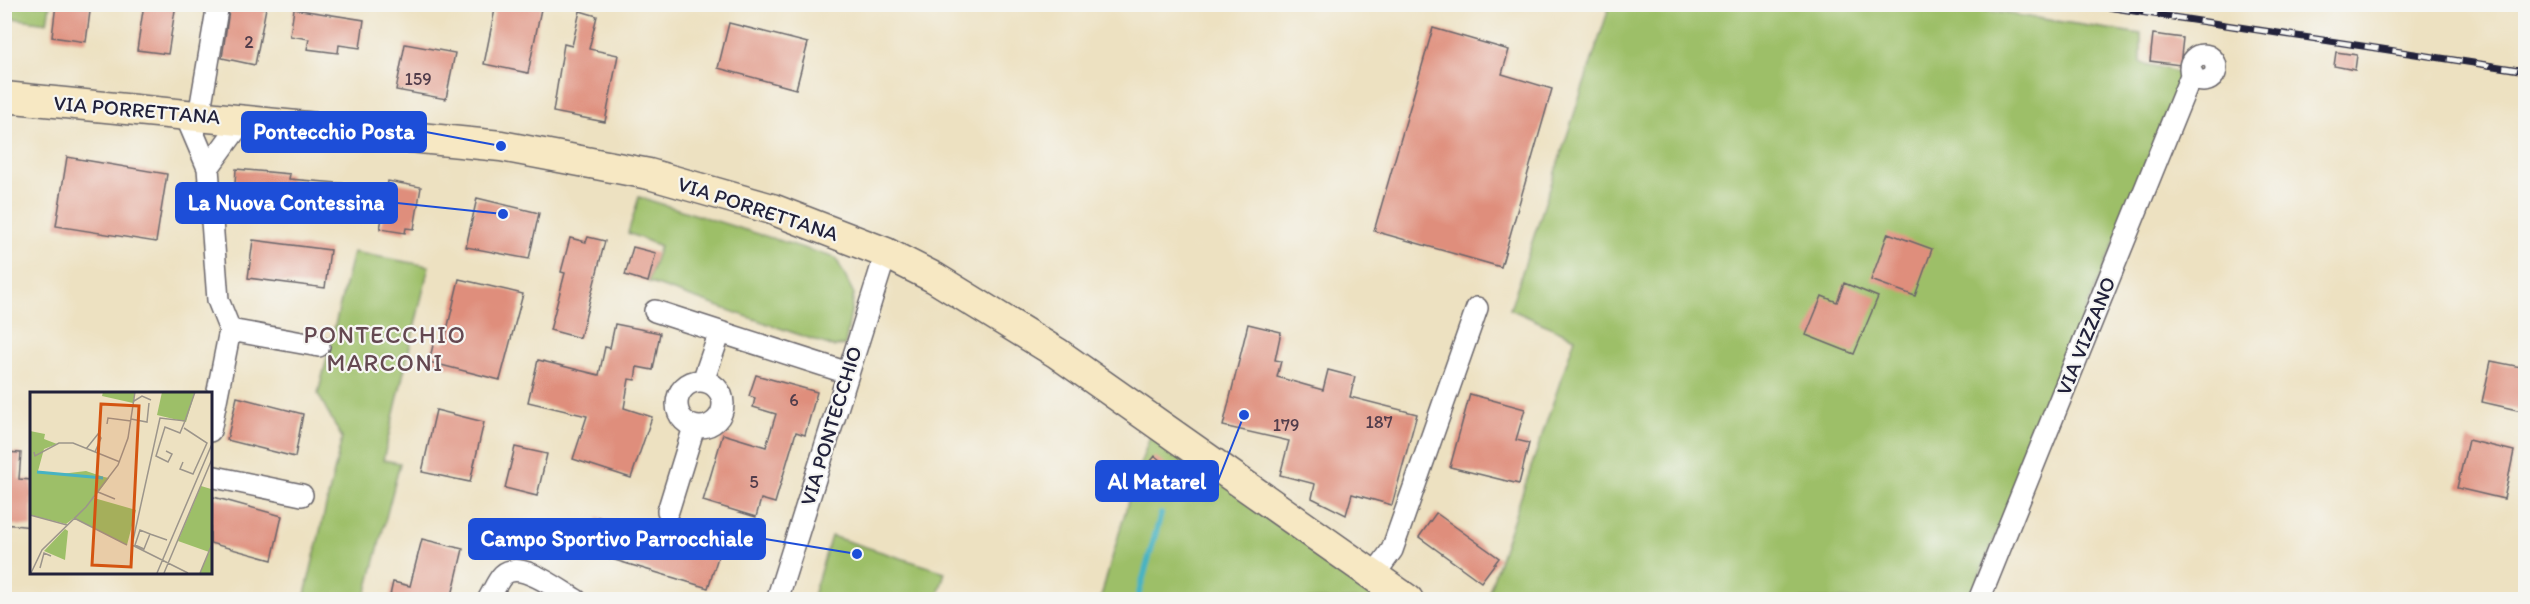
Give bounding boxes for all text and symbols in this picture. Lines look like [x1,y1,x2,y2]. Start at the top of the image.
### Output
house number: 2 [244,31,254,53]
house number: 159 [404,68,432,90]
street label: VIA PORRETTANA [53,90,222,129]
callout: Pontecchio Posta [242,112,426,152]
text: Pontecchio Posta [253,118,415,145]
street label: VIA PORRETTANA [675,171,842,246]
callout: La Nuova Contessina [176,183,397,223]
text: La Nuova Contessina [188,189,384,216]
street label: VIA VIZZANO [2050,273,2121,399]
district label: PONTECCHIO MARCONI [304,320,466,377]
street label: VIA PONTECCHIO [794,343,867,509]
house number: 6 [789,389,799,411]
inset map [30,392,212,574]
house number: 187 [1365,411,1393,433]
house number: 179 [1273,414,1299,436]
callout: Al Matarel [1096,461,1218,501]
text: Al Matarel [1107,468,1207,495]
house number: 5 [749,471,759,493]
callout: Campo Sportivo Parrocchiale [469,519,765,559]
text: Campo Sportivo Parrocchiale [480,525,754,552]

